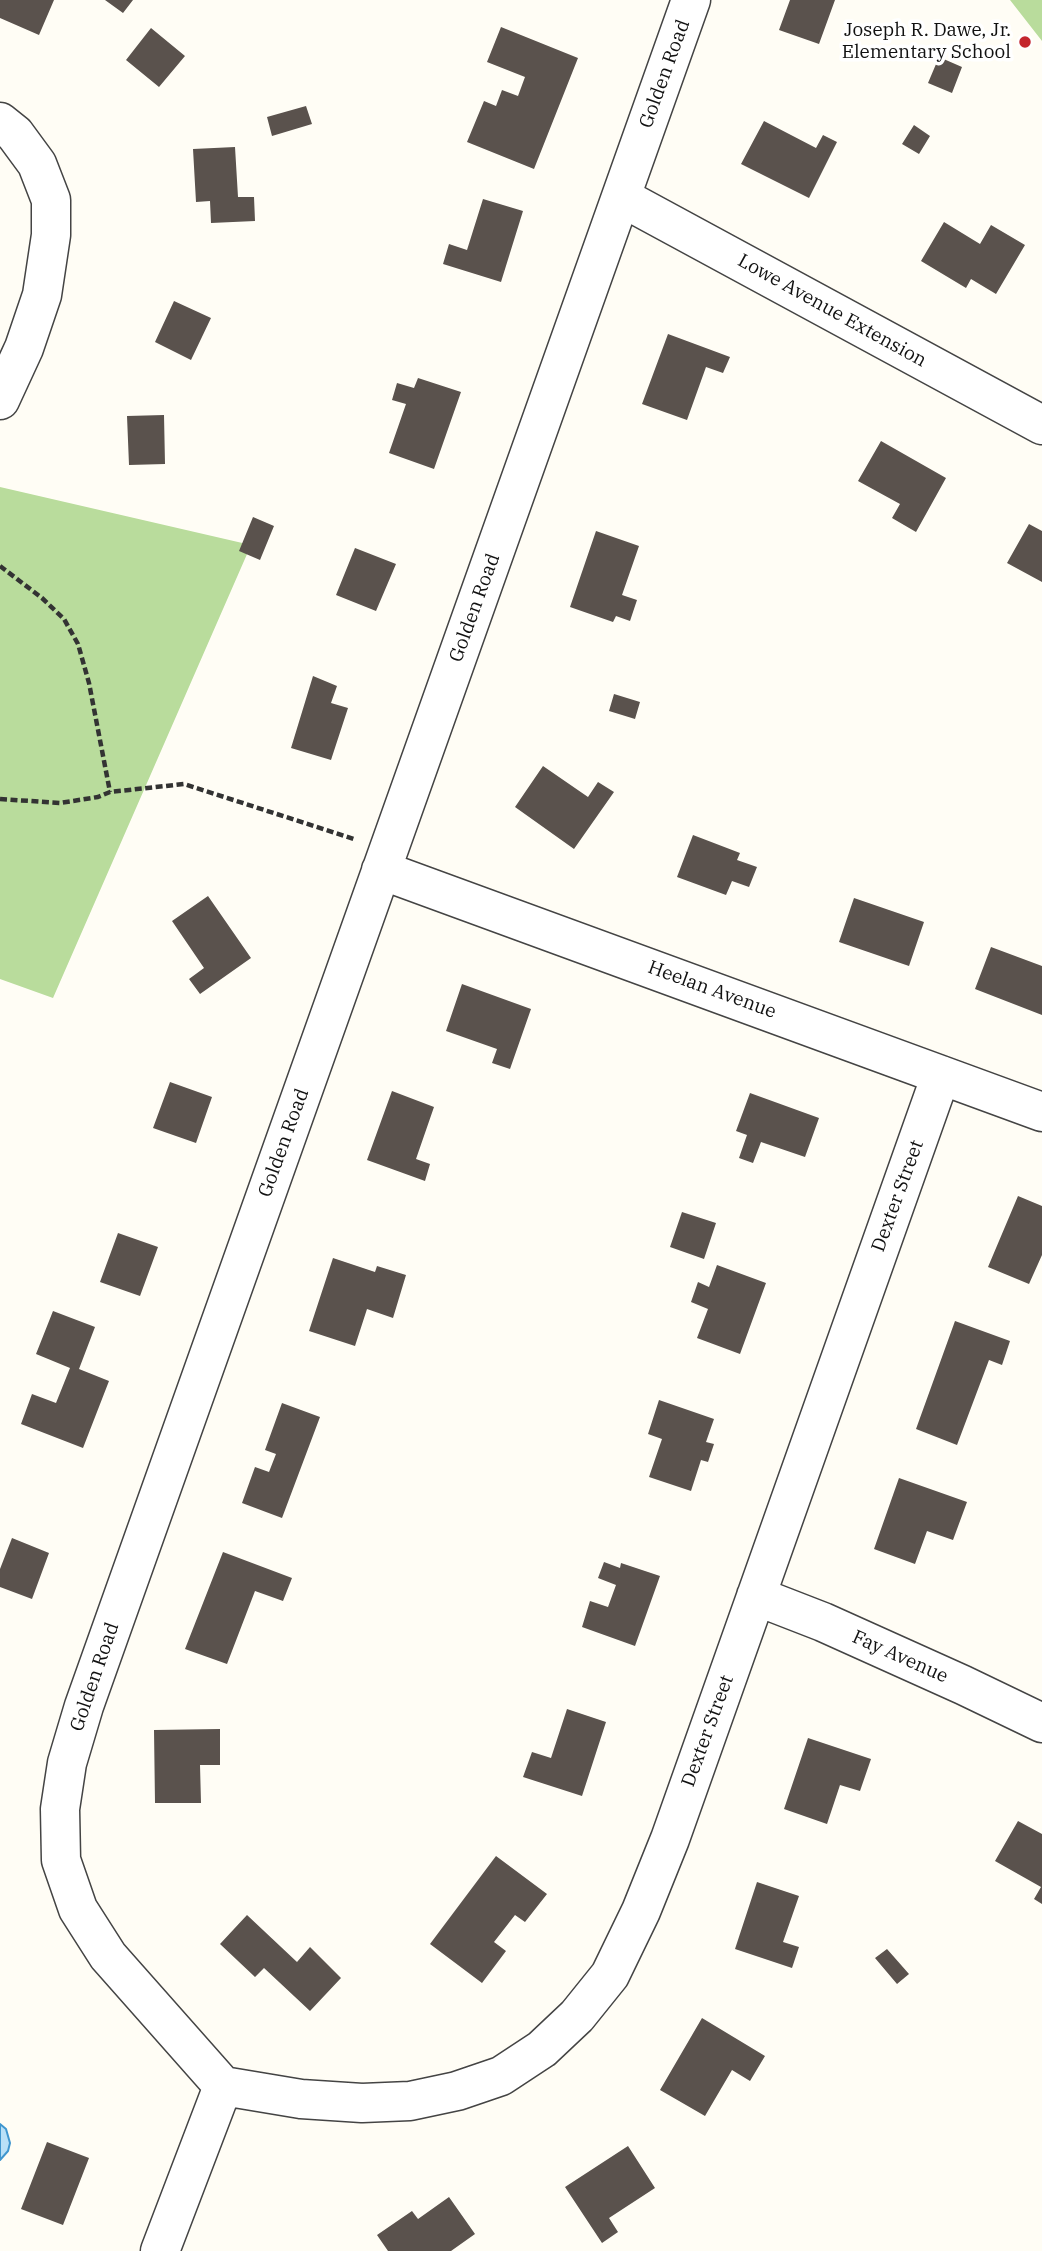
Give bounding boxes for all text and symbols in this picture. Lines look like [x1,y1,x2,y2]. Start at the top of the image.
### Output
street label: Golden Road [635,17,695,131]
place label: Joseph R. Dawe, Jr. Elementary School [842,20,1011,64]
marker: Joseph R. Dawe, Jr. Elementary School [1017,34,1033,50]
street label: Lowe Avenue Extension [734,250,930,372]
street label: Golden Road [445,551,505,665]
street label: Heelan Avenue [645,956,779,1024]
street label: Golden Road [254,1086,314,1200]
street label: Dexter Street [867,1137,929,1255]
street label: Golden Road [66,1620,124,1734]
street label: Fay Avenue [848,1626,952,1688]
street label: Dexter Street [677,1672,739,1790]

